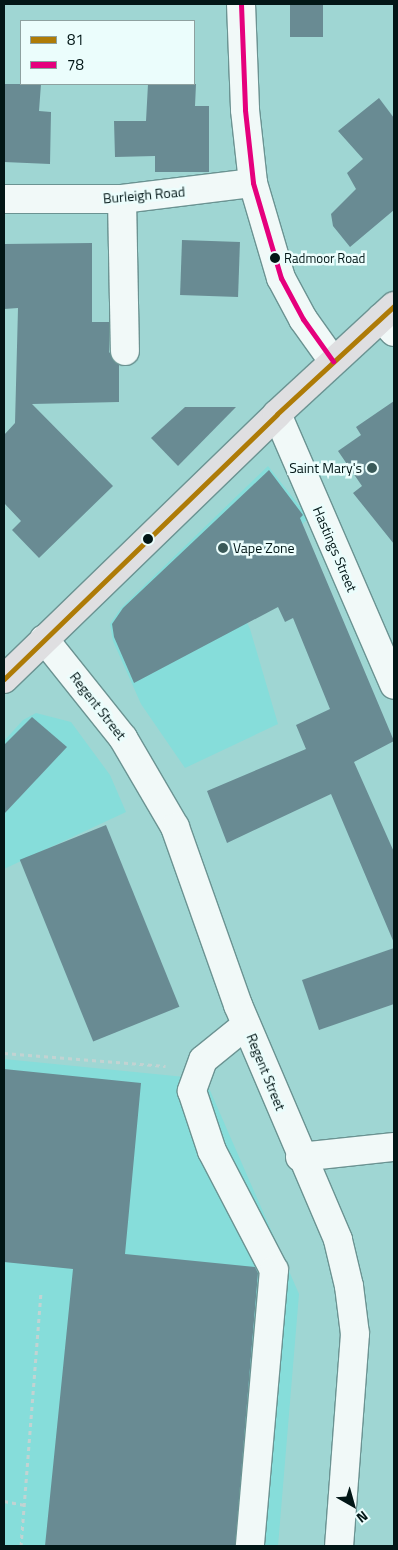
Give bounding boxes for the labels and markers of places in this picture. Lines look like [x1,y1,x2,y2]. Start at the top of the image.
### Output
place label: Radmoor Road [284,250,365,266]
marker: Radmoor Road [270,253,280,263]
place label: Saint Mary's [289,460,362,476]
marker: Saint Mary's [366,462,378,474]
unlabelled marker [143,534,153,544]
place label: Vape Zone [233,540,295,556]
marker: Vape Zone [217,542,229,554]

